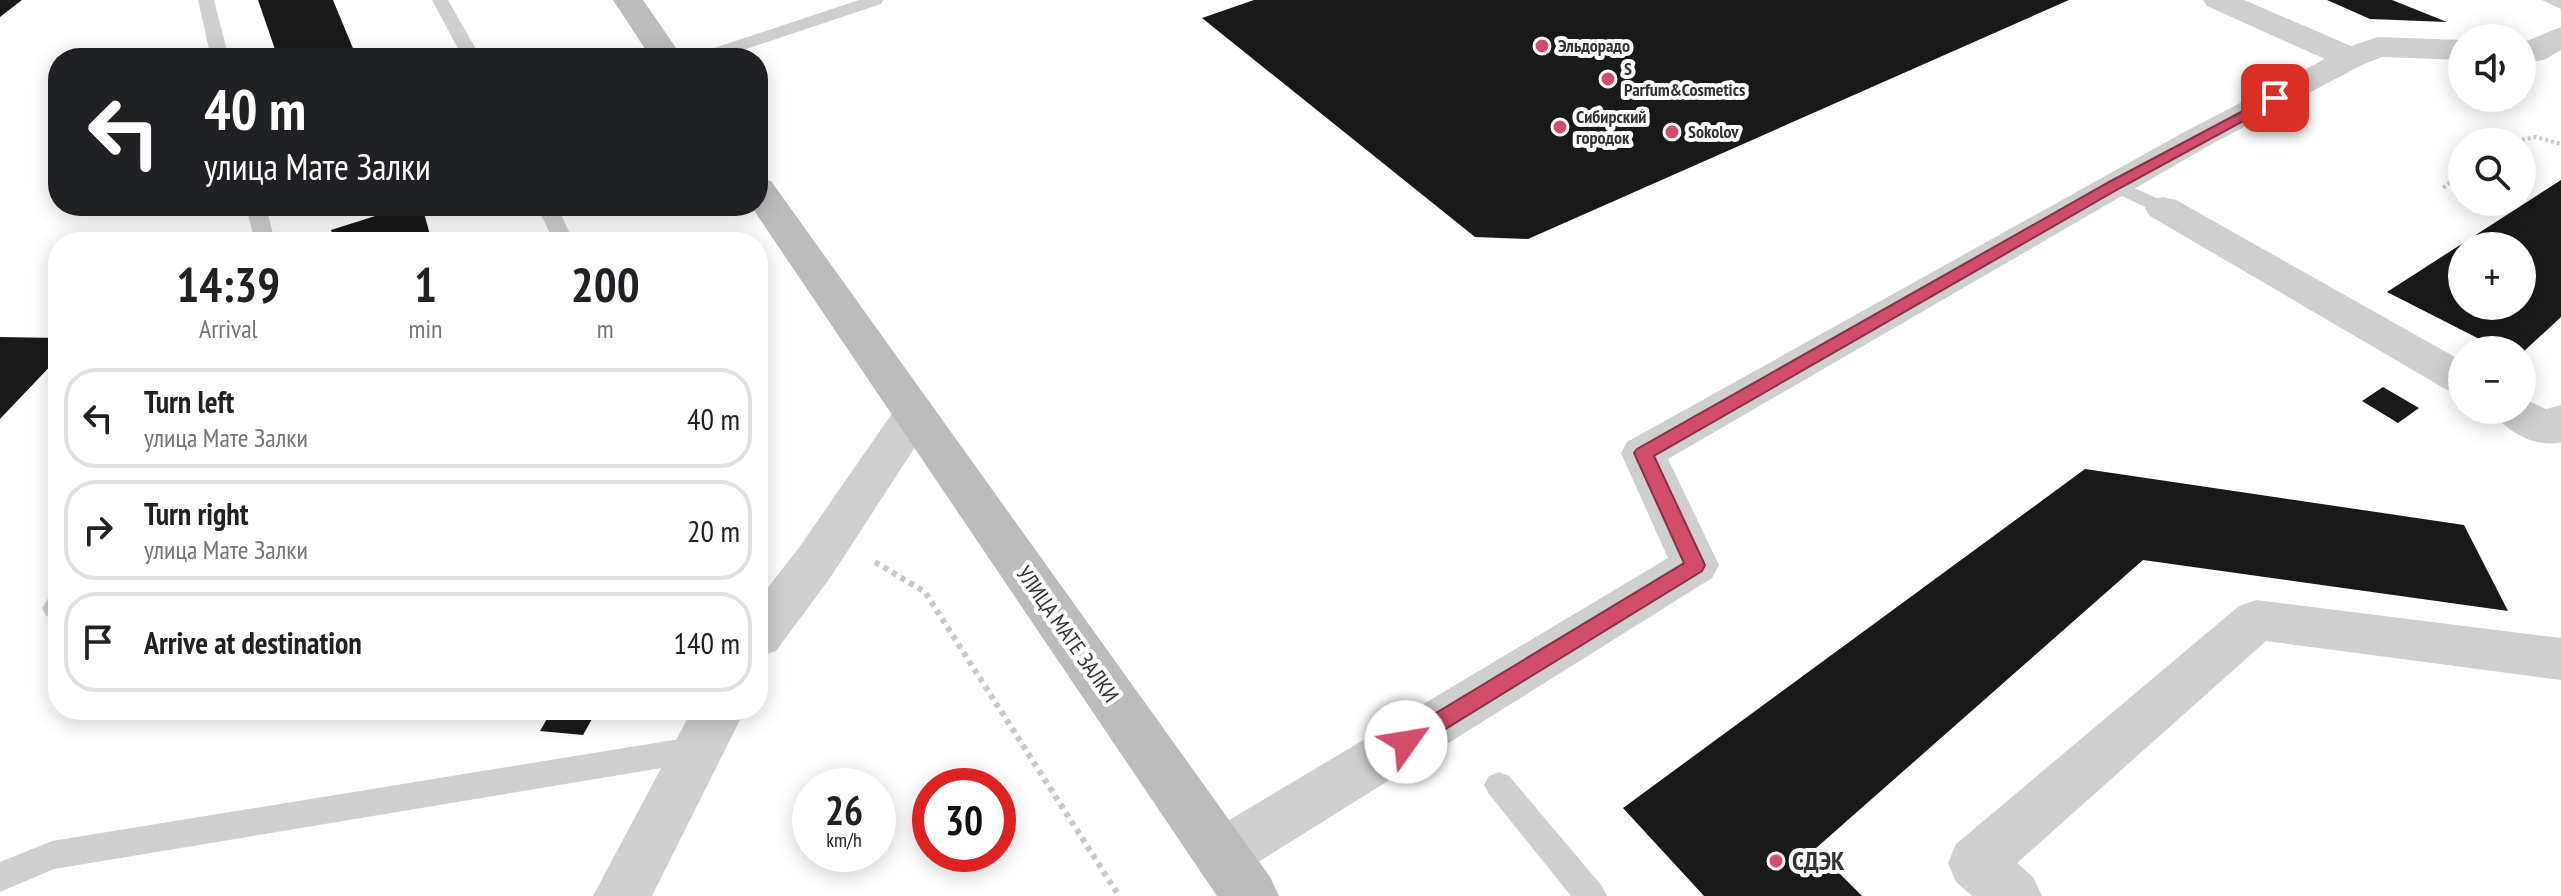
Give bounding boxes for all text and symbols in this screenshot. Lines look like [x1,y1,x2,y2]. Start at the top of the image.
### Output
map controls [2448,24,2536,424]
button: sound [2448,24,2536,112]
place label: Эльдорадо [1558,34,1630,57]
marker: Эльдорадо [1533,37,1551,55]
place label: S Parfum&Cosmetics [1624,57,1745,101]
pin [2241,64,2309,132]
marker: S Parfum&Cosmetics [1599,70,1617,88]
text: 40 m [204,73,306,145]
icon: arrive [2253,76,2297,120]
icon: left [72,80,176,184]
place label: Сибирский городок [1576,105,1646,149]
marker: Сибирский городок [1551,118,1569,136]
place label: Sokolov [1688,120,1739,143]
marker: Sokolov [1663,123,1681,141]
button: search [2448,128,2536,216]
text: улица Мате Залки [204,143,431,190]
button: + [2448,232,2536,320]
text: 14:39 [176,253,280,315]
text: 1 [414,253,437,315]
text: 200 [571,253,640,315]
text: Arrival [199,312,258,345]
text: min [408,312,442,345]
text: m [597,312,614,345]
button: − [2448,336,2536,424]
text: Turn left [144,382,234,421]
icon: left [76,396,120,440]
text: 40 m [687,399,740,438]
text: улица Мате Залки [144,421,308,454]
text: Turn right [144,494,248,533]
icon: right [76,508,120,552]
text: 20 m [687,511,740,550]
text: улица Мате Залки [144,533,308,566]
street label: УЛИЦА МАТЕ ЗАЛКИ [1011,560,1125,708]
icon: arrive [76,620,120,664]
text: Arrive at destination [144,623,362,662]
text: 140 m [674,623,740,662]
position arrow [1364,700,1448,784]
speed limit sign: 30 [912,768,1016,872]
text: 26 [825,784,863,836]
text: km/h [826,827,862,853]
place label: СДЭК [1792,844,1845,877]
marker: СДЭК [1767,852,1785,870]

